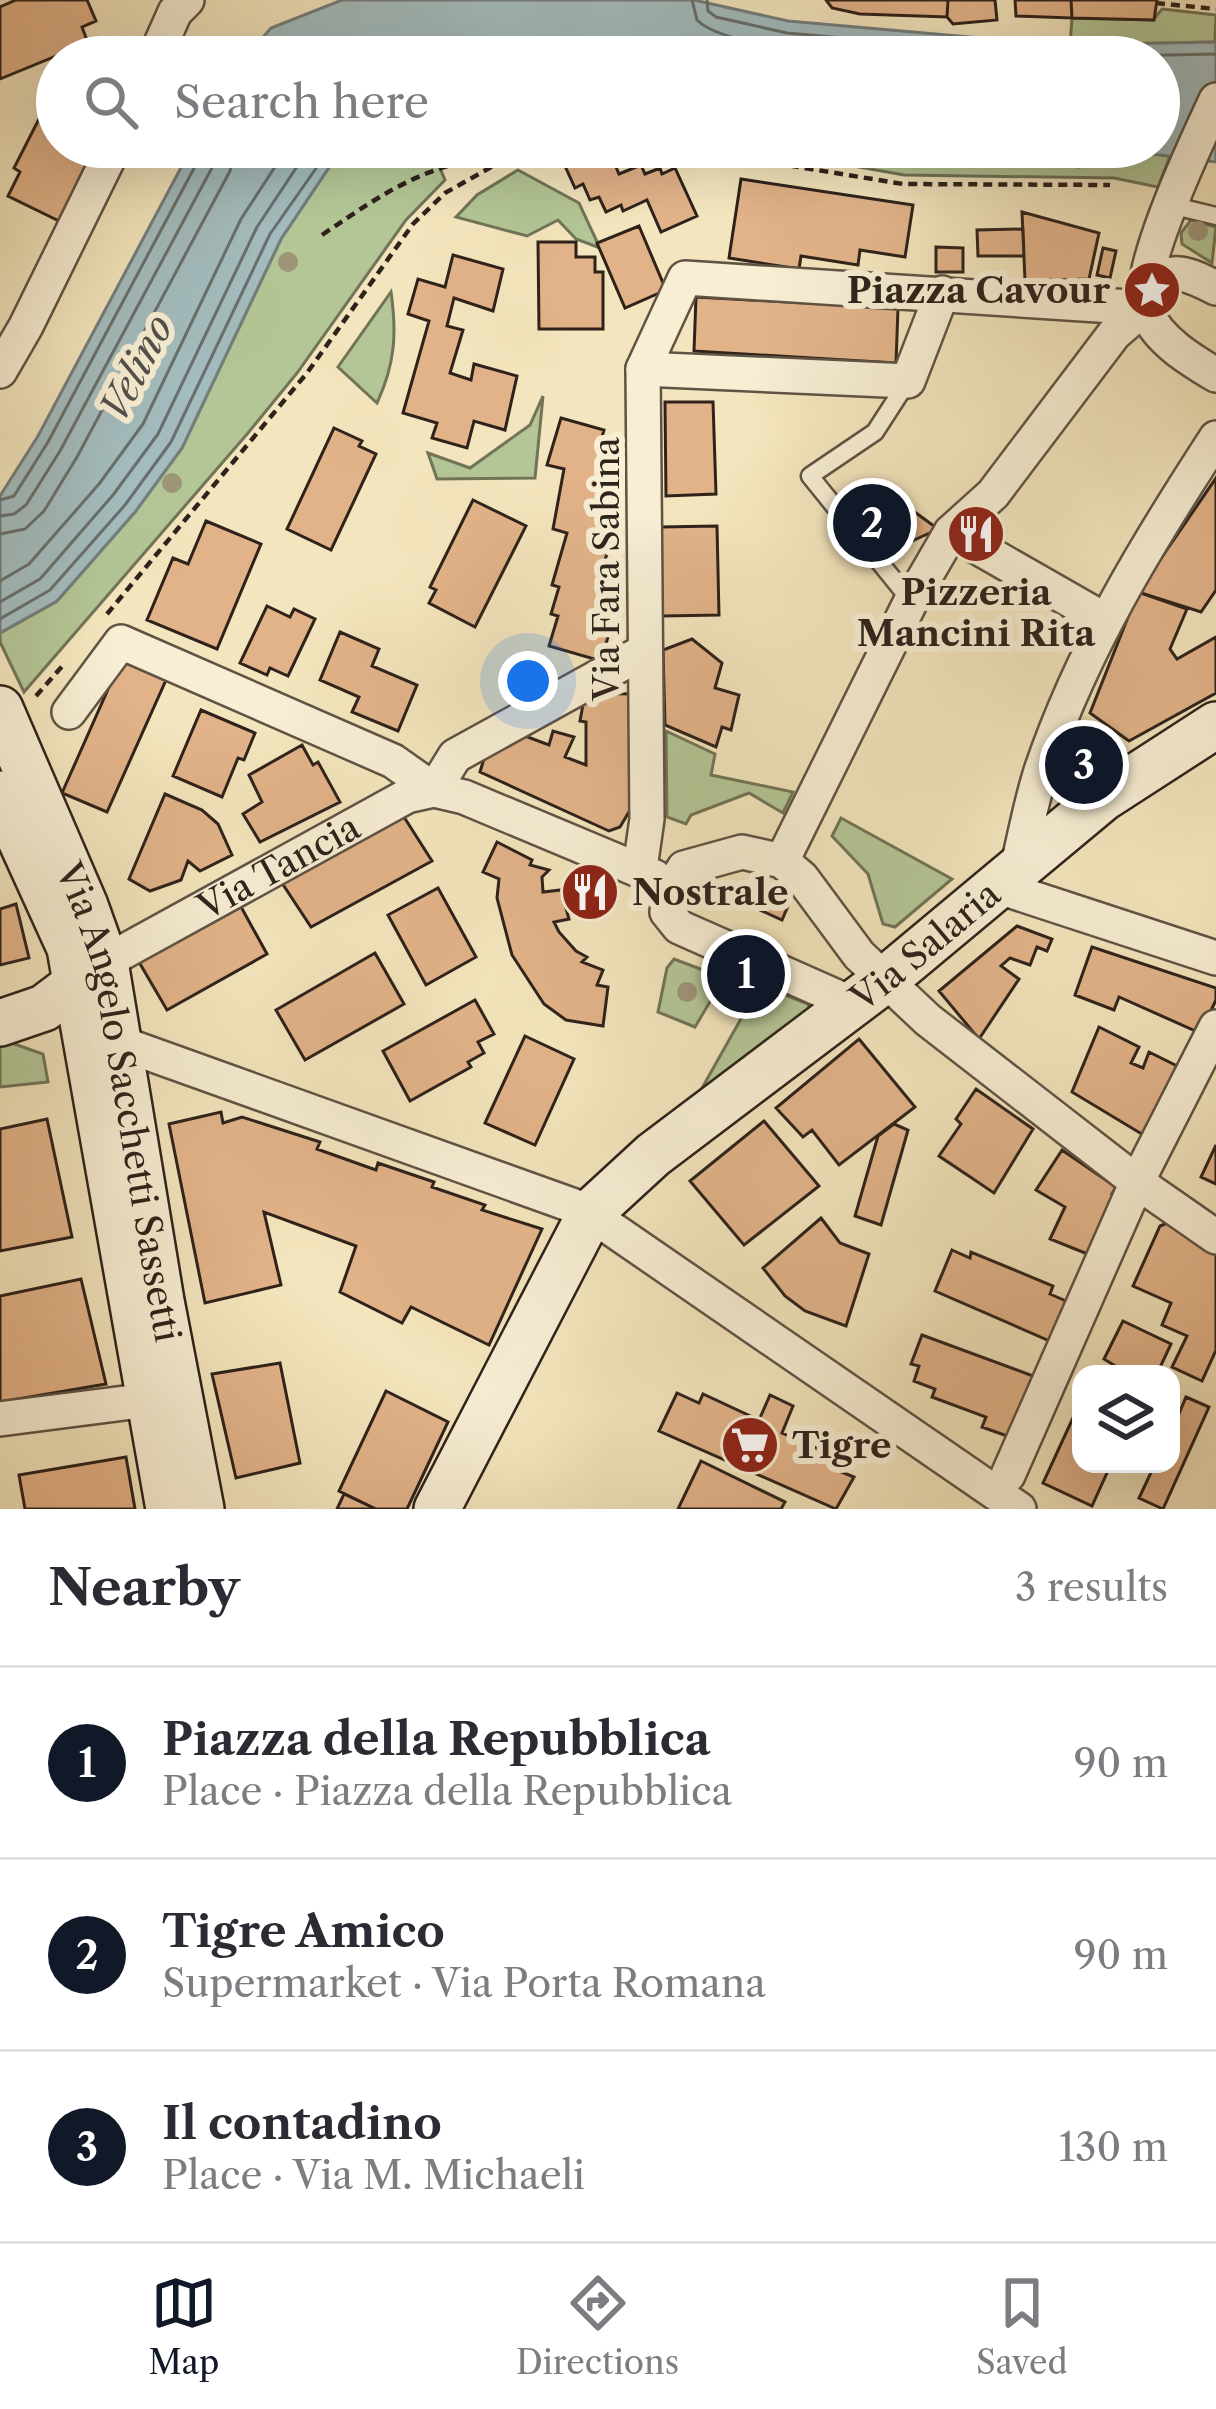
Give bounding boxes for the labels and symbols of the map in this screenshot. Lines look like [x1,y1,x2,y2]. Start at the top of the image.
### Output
place icon: Piazza Cavour [1121,259,1183,321]
place label: Piazza Cavour [847,268,1110,312]
water label: Velino [89,307,183,429]
street label: Via Fara Sabina [584,437,628,702]
pin: 2 [833,478,911,568]
restaurant icon: Pizzeria Mancini Rita [945,503,1007,565]
place label: Pizzeria Mancini Rita [857,570,1096,655]
your location [498,651,558,711]
pin: 3 [1045,720,1123,810]
street label: Via Tancia [189,804,367,929]
street label: Via Angelo Sacchetti Sassetti [46,855,190,1346]
restaurant icon: Nostrale [559,861,621,923]
place label: Nostrale [632,870,789,914]
street label: Via Salaria [841,872,1009,1021]
pin: 1 [707,929,785,1019]
supermarket icon: Tigre [719,1414,781,1476]
place label: Tigre [792,1423,891,1467]

